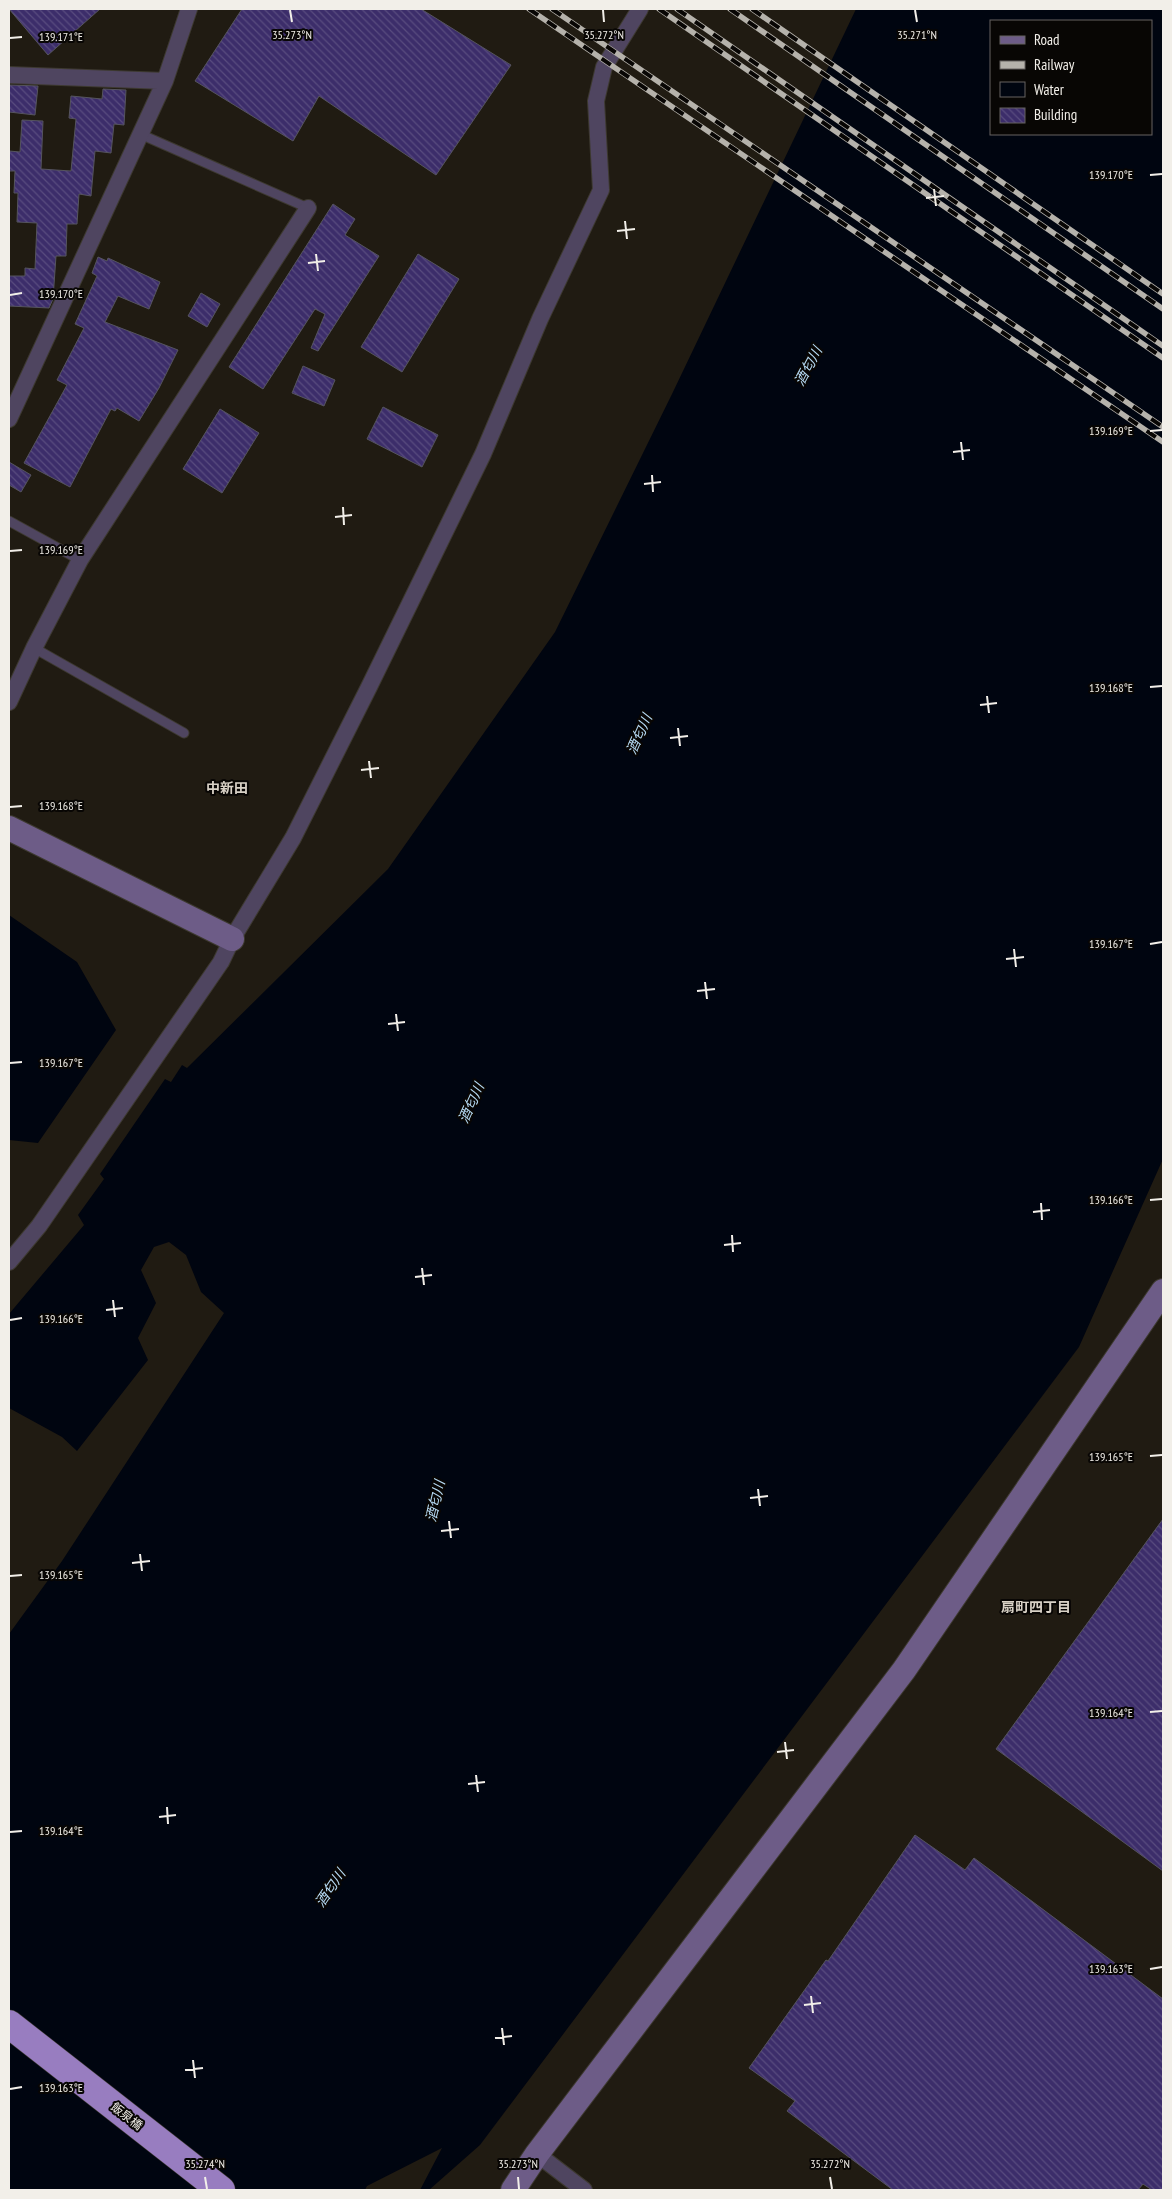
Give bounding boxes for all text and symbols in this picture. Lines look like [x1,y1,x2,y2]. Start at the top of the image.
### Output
legend [990,20,1152,135]
text: 35.273°N [272,27,312,42]
text: 35.272°N [584,27,624,42]
text: 35.271°N [897,27,937,42]
text: 139.171°E [39,29,83,44]
text: Road [1034,30,1060,49]
text: Railway [1034,55,1075,74]
text: Water [1034,80,1065,99]
text: Building [1034,105,1077,124]
text: 139.170°E [1089,167,1133,182]
text: 139.170°E [39,286,83,301]
water label: 酒匂川 [790,341,827,389]
text: 139.169°E [1089,423,1133,438]
text: 139.169°E [39,542,83,557]
text: 139.168°E [1089,680,1133,695]
water label: 酒匂川 [622,709,657,757]
district label: 中新田 [206,779,248,797]
text: 139.168°E [39,798,83,813]
text: 139.167°E [1089,936,1133,951]
text: 139.167°E [39,1055,83,1070]
water label: 酒匂川 [454,1078,489,1126]
text: 139.166°E [1089,1192,1133,1207]
text: 139.166°E [39,1311,83,1326]
text: 139.165°E [1089,1449,1133,1464]
water label: 酒匂川 [422,1477,449,1523]
text: 139.165°E [39,1567,83,1582]
district label: 扇町四丁目 [1001,1598,1071,1616]
text: 139.164°E [1089,1705,1133,1720]
text: 139.164°E [39,1823,83,1838]
water label: 酒匂川 [311,1864,350,1910]
text: 139.163°E [1089,1961,1133,1976]
text: 139.163°E [39,2080,83,2095]
street label: 飯泉橋 [108,2099,146,2133]
text: 35.274°N [185,2156,225,2171]
text: 35.273°N [498,2156,538,2171]
text: 35.272°N [810,2156,850,2171]

